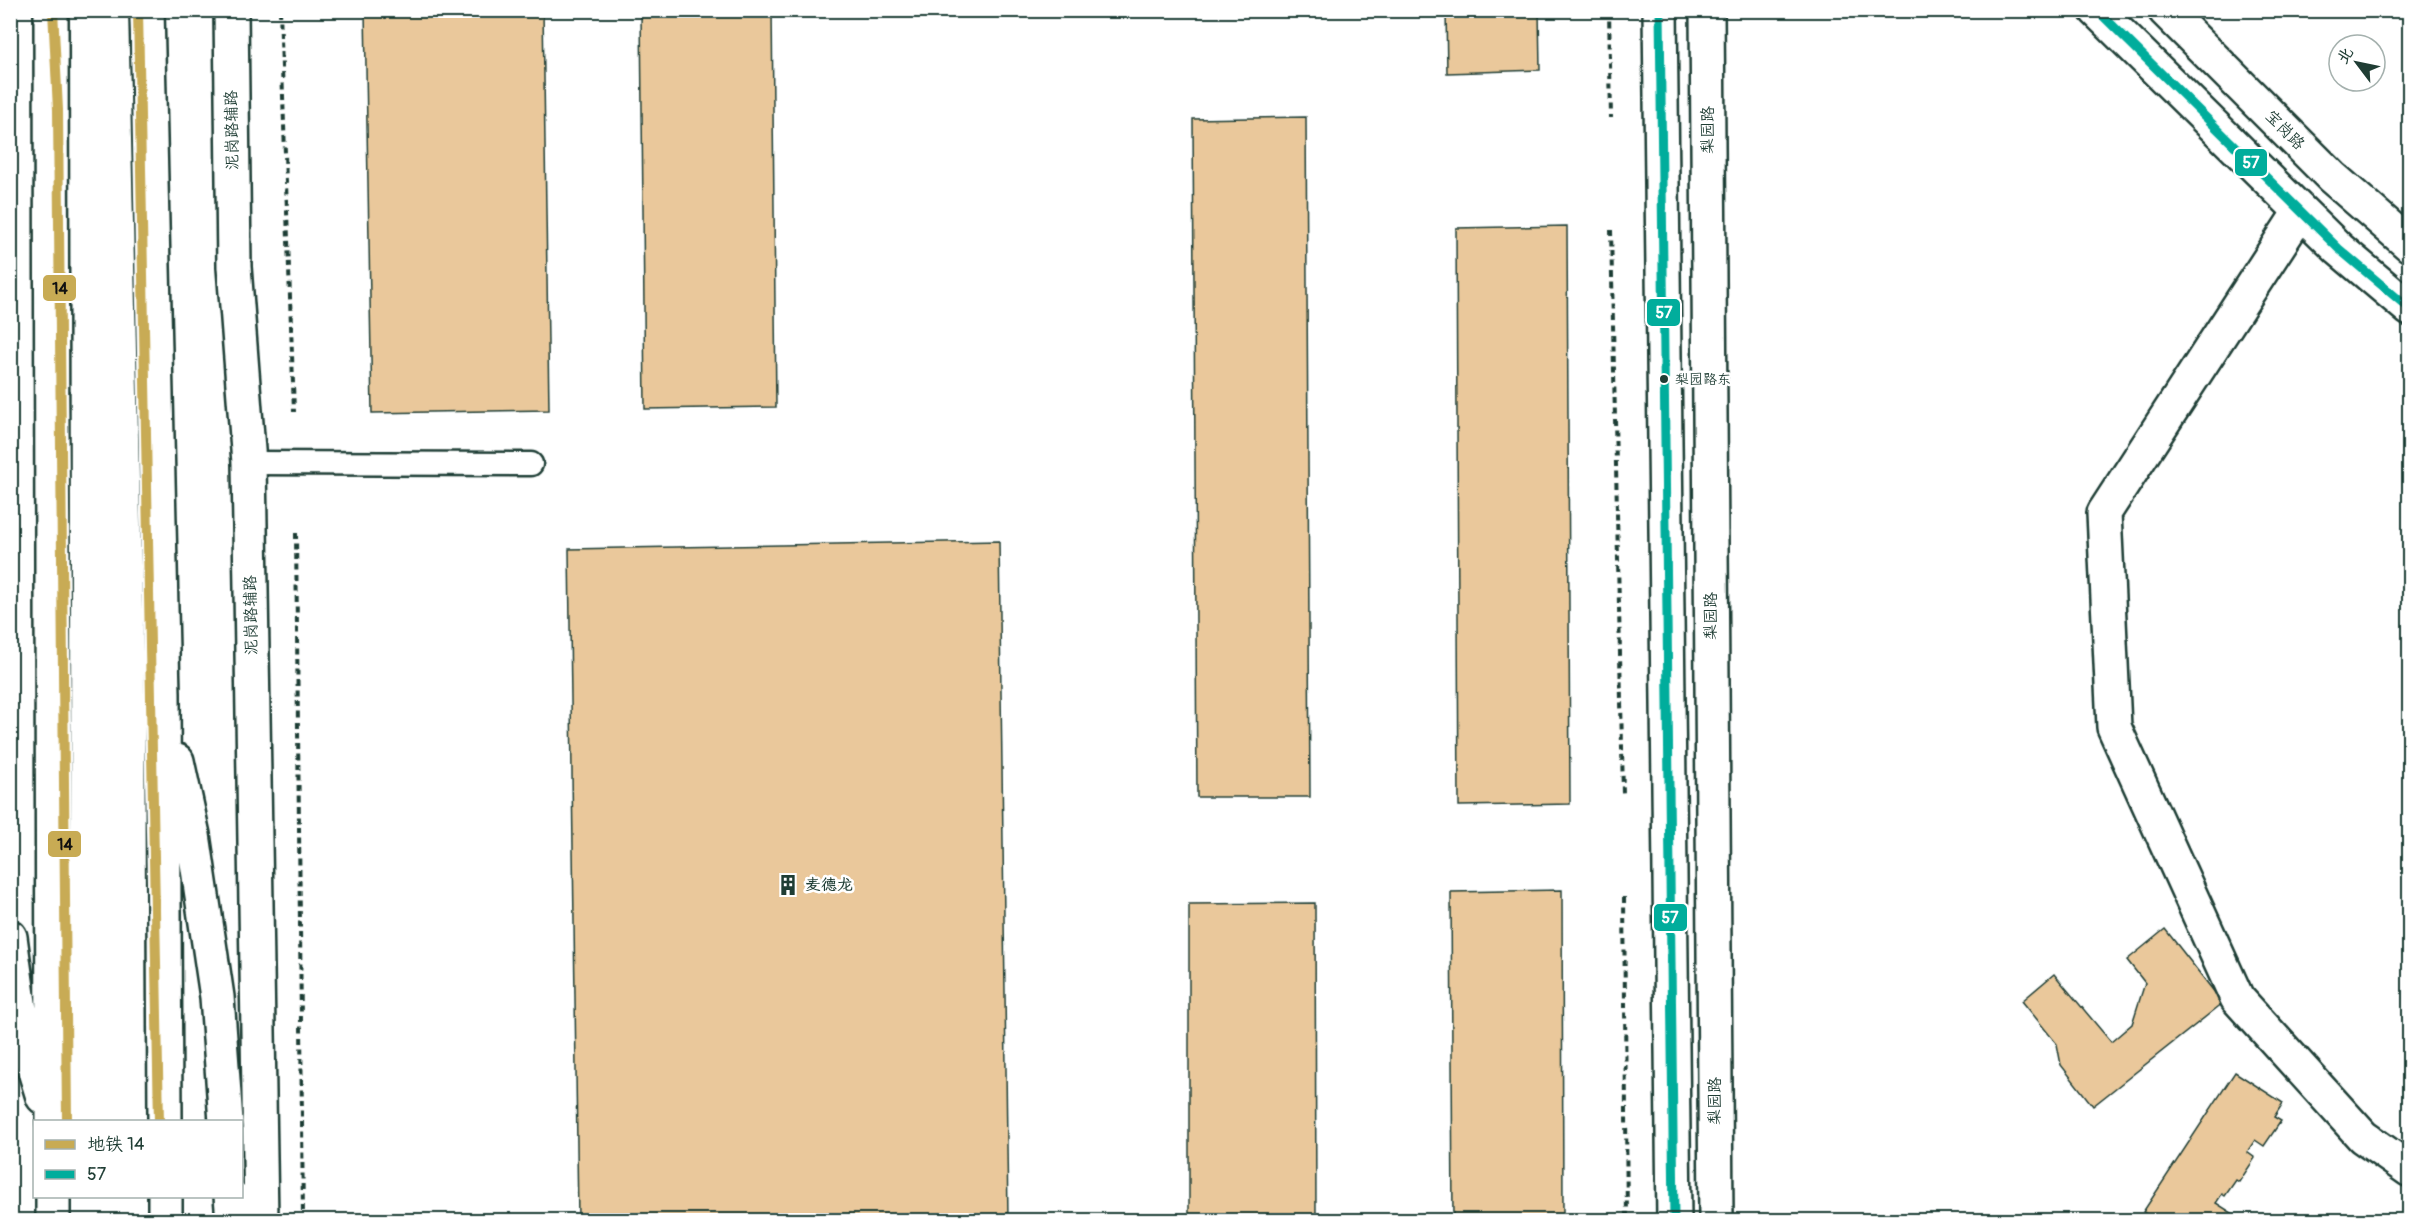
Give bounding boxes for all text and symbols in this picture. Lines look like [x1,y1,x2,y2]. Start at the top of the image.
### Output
north arrow [2327,33,2387,93]
text: 北 [2332,43,2358,68]
street label: 泥岗路辅路 [221,90,243,170]
street label: 梨园路 [1698,106,1718,154]
street label: 宝岗路 [2261,106,2309,154]
line badge: 57 [2234,148,2268,177]
text: 57 [2242,153,2260,173]
line badge: 14 [42,274,77,302]
text: 14 [52,279,68,299]
line badge: 57 [1646,298,1681,327]
text: 57 [1655,303,1673,323]
place label: 梨园路东 [1675,371,1731,388]
marker: 梨园路东 [1658,373,1670,385]
street label: 泥岗路辅路 [240,575,262,655]
street label: 梨园路 [1701,592,1721,640]
line badge: 14 [47,830,82,858]
text: 14 [57,835,73,855]
building icon: 麦德龙 [776,873,800,897]
place label: 麦德龙 [805,875,853,895]
line badge: 57 [1653,903,1688,932]
text: 57 [1661,908,1679,928]
street label: 梨园路 [1705,1077,1725,1125]
legend [33,1120,243,1198]
text: 地铁 14 [87,1133,145,1156]
text: 57 [87,1163,107,1186]

